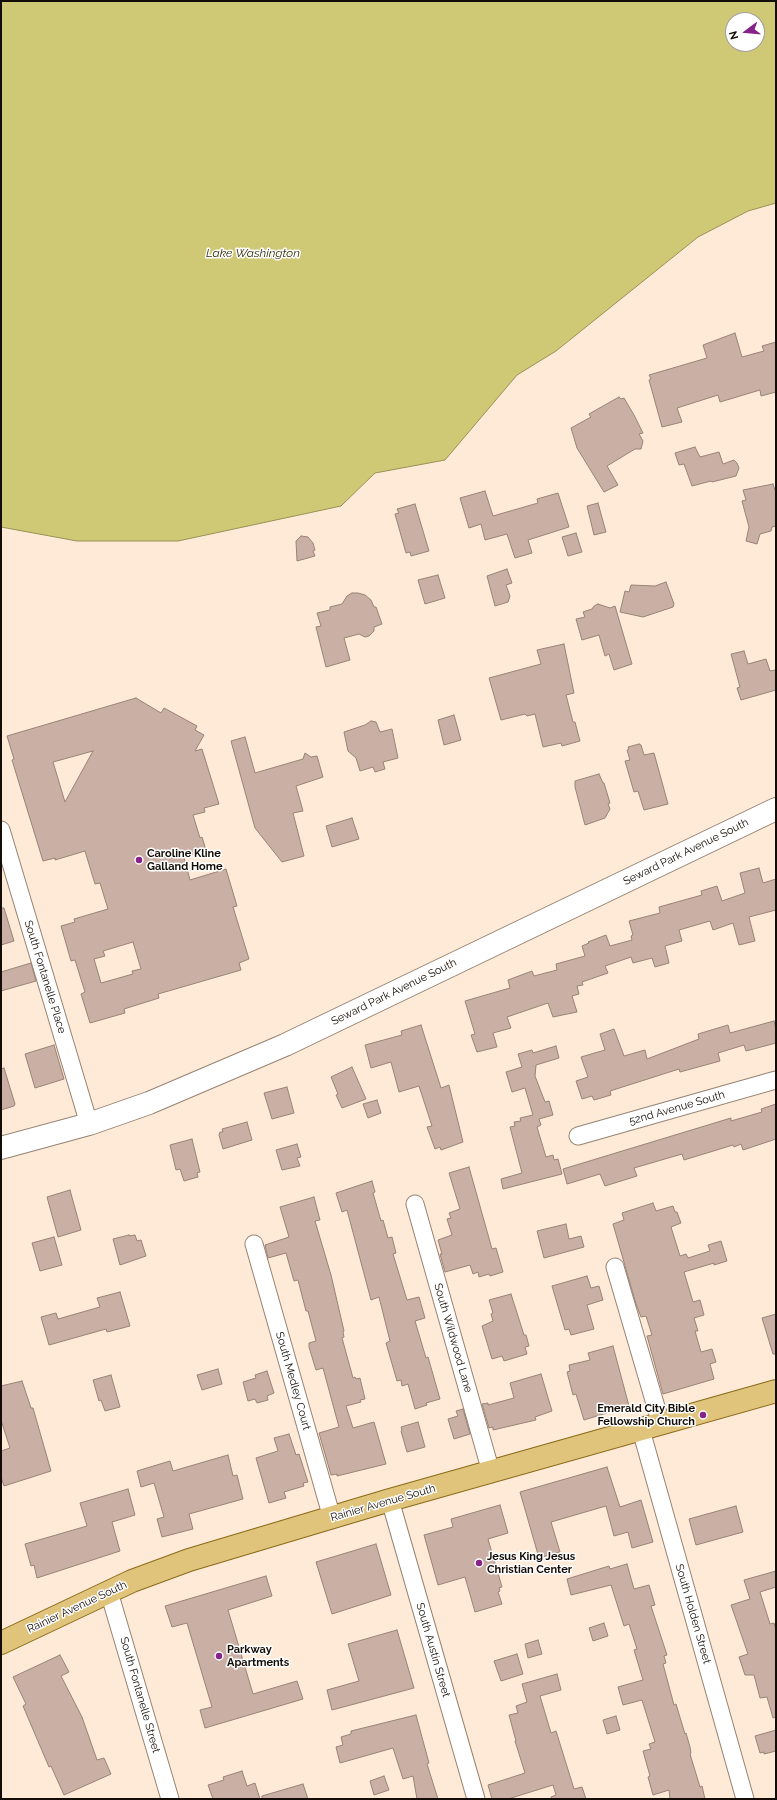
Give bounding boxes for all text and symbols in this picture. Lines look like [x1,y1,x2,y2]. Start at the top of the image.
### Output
north arrow [725,12,765,52]
text: N [727,29,741,41]
water label: Lake Washington [206,246,300,260]
street label: Seward Park Avenue South [621,816,751,888]
place label: Caroline Kline Galland Home [147,847,223,873]
marker: Caroline Kline Galland Home [134,855,144,865]
street label: South Fontanelle Place [21,919,69,1035]
street label: Seward Park Avenue South [329,956,459,1028]
street label: 52nd Avenue South [628,1088,726,1128]
street label: South Wildwood Lane [431,1282,475,1394]
street label: South Medley Court [273,1330,313,1432]
place label: Emerald City Bible Fellowship Church [597,1402,695,1428]
marker: Emerald City Bible Fellowship Church [698,1410,708,1420]
street label: Rainier Avenue South [329,1482,437,1524]
place label: Jesus King Jesus Christian Center [487,1550,575,1576]
marker: Jesus King Jesus Christian Center [474,1558,484,1568]
street label: South Holden Street [672,1563,714,1665]
street label: Rainier Avenue South [25,1578,129,1636]
street label: South Austin Street [413,1601,453,1699]
street label: South Fontanelle Street [117,1636,163,1754]
place label: Parkway Apartments [227,1643,289,1669]
marker: Parkway Apartments [214,1651,224,1661]

